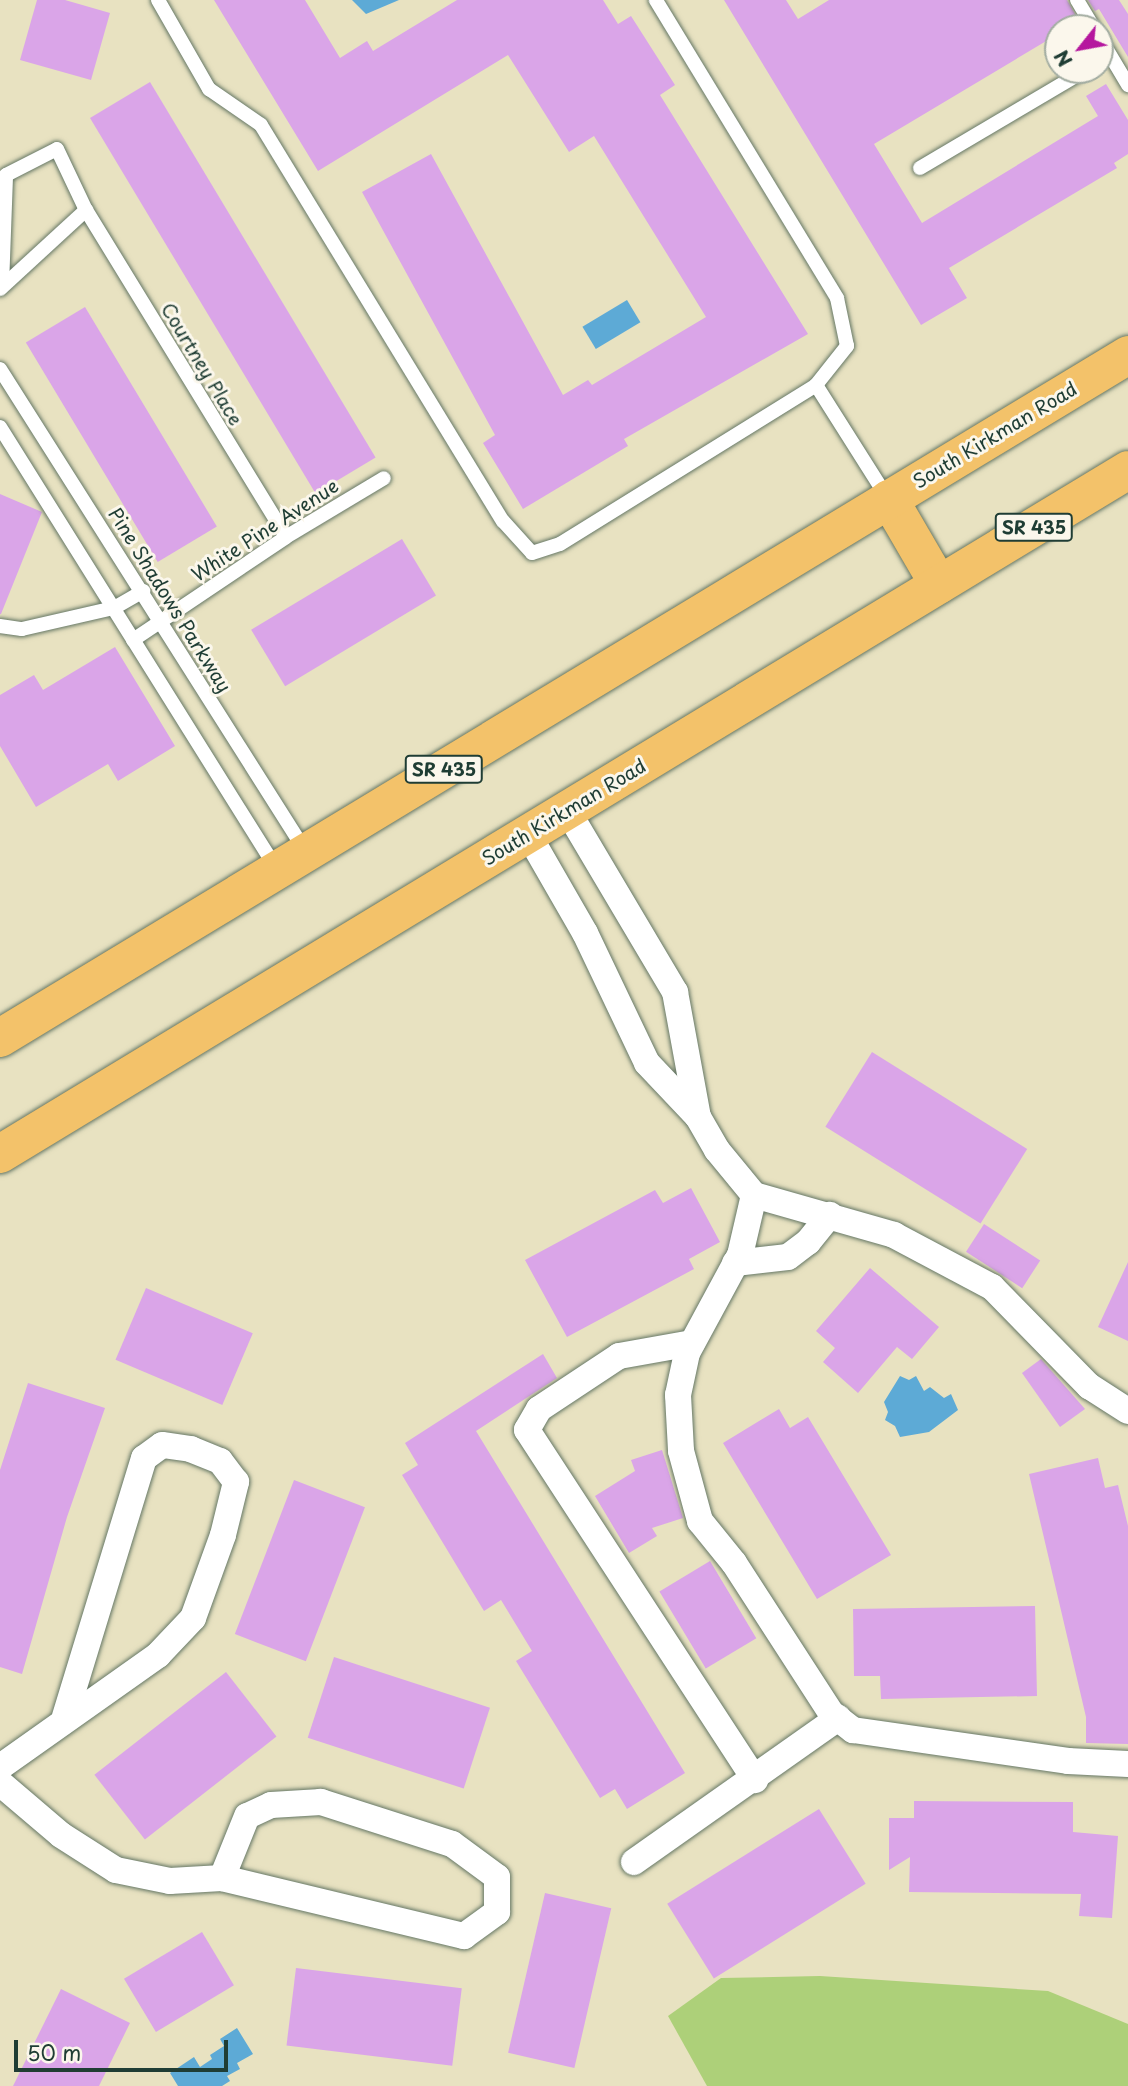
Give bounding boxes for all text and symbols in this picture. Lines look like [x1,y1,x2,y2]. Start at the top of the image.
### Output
north arrow [1044,14,1114,84]
text: N [1047,45,1079,72]
street label: Courtney Place [156,298,248,430]
street label: South Kirkman Road [908,377,1082,493]
street label: White Pine Avenue [188,474,342,586]
street label: Pine Shadows Parkway [104,504,236,696]
road number: SR 435 [994,512,1074,542]
road number: SR 435 [404,754,484,784]
street label: South Kirkman Road [477,754,651,870]
scale bar [18,2026,231,2070]
text: 50 m [27,2036,81,2068]

